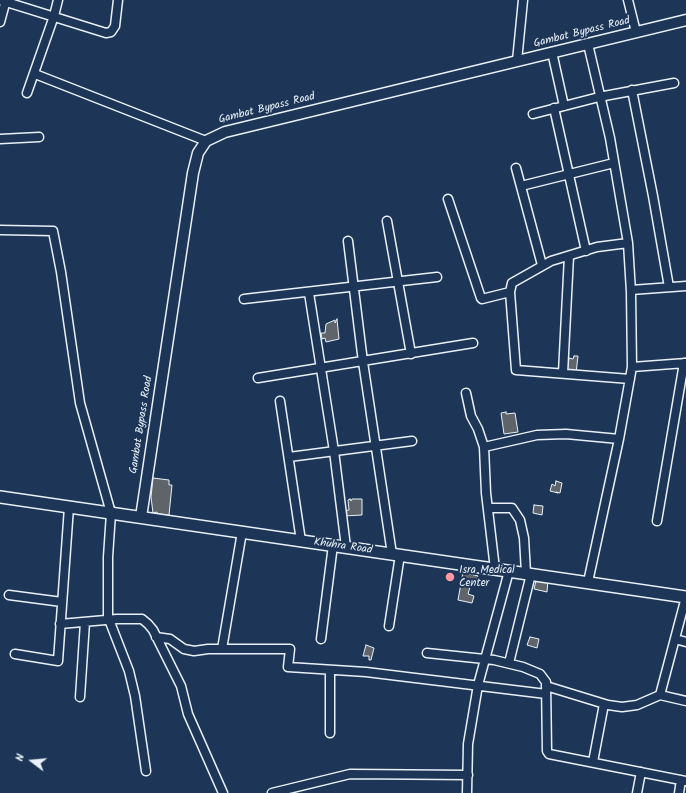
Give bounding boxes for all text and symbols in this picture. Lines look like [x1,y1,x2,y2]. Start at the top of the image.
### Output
street label: Gambat Bypass Road [533,15,631,51]
street label: Gambat Bypass Road [218,91,316,127]
street label: Gambat Bypass Road [128,375,156,475]
street label: Khuhra Road [313,536,373,558]
place label: Isra Medical Center [459,564,515,590]
marker: Isra Medical Center [444,571,456,583]
north arrow [12,741,52,781]
text: N [11,752,30,764]

